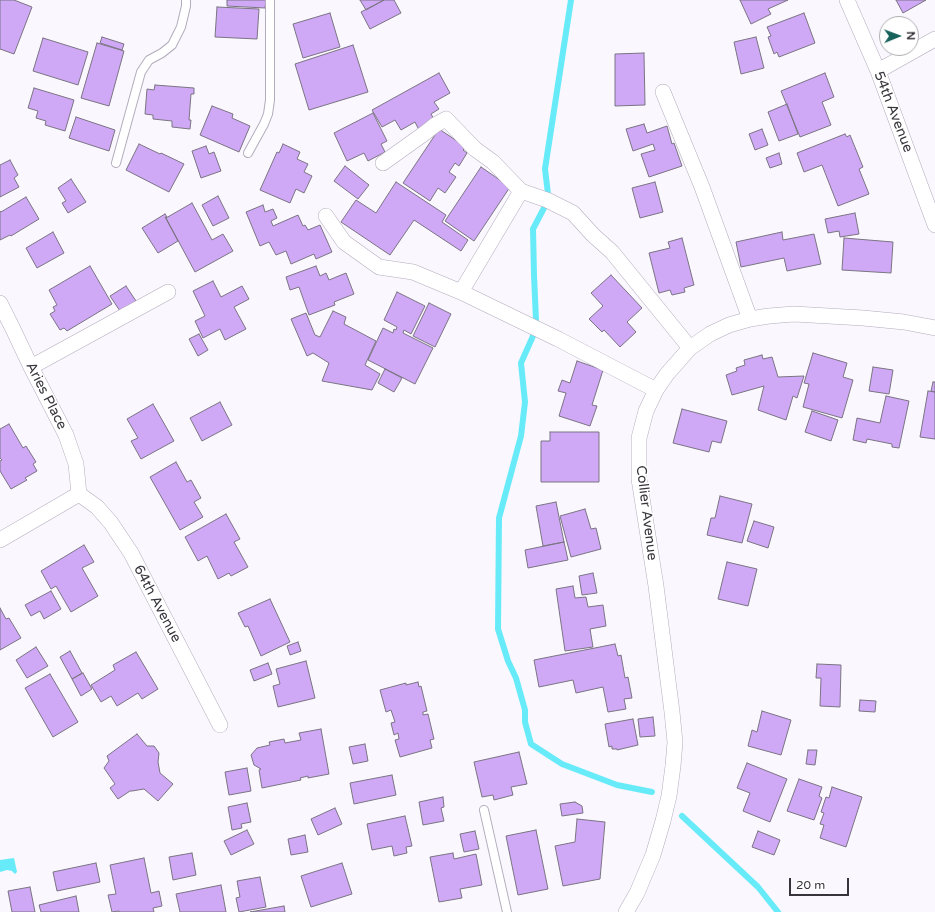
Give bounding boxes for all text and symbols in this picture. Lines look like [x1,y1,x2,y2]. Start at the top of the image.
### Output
north arrow [879,16,919,56]
text: N [904,31,917,40]
street label: 54th Avenue [870,69,916,155]
street label: Aries Place [22,359,70,433]
street label: Collier Avenue [632,465,660,561]
street label: 64th Avenue [130,562,184,646]
scale bar [791,870,851,896]
text: 20 m [796,878,825,892]

